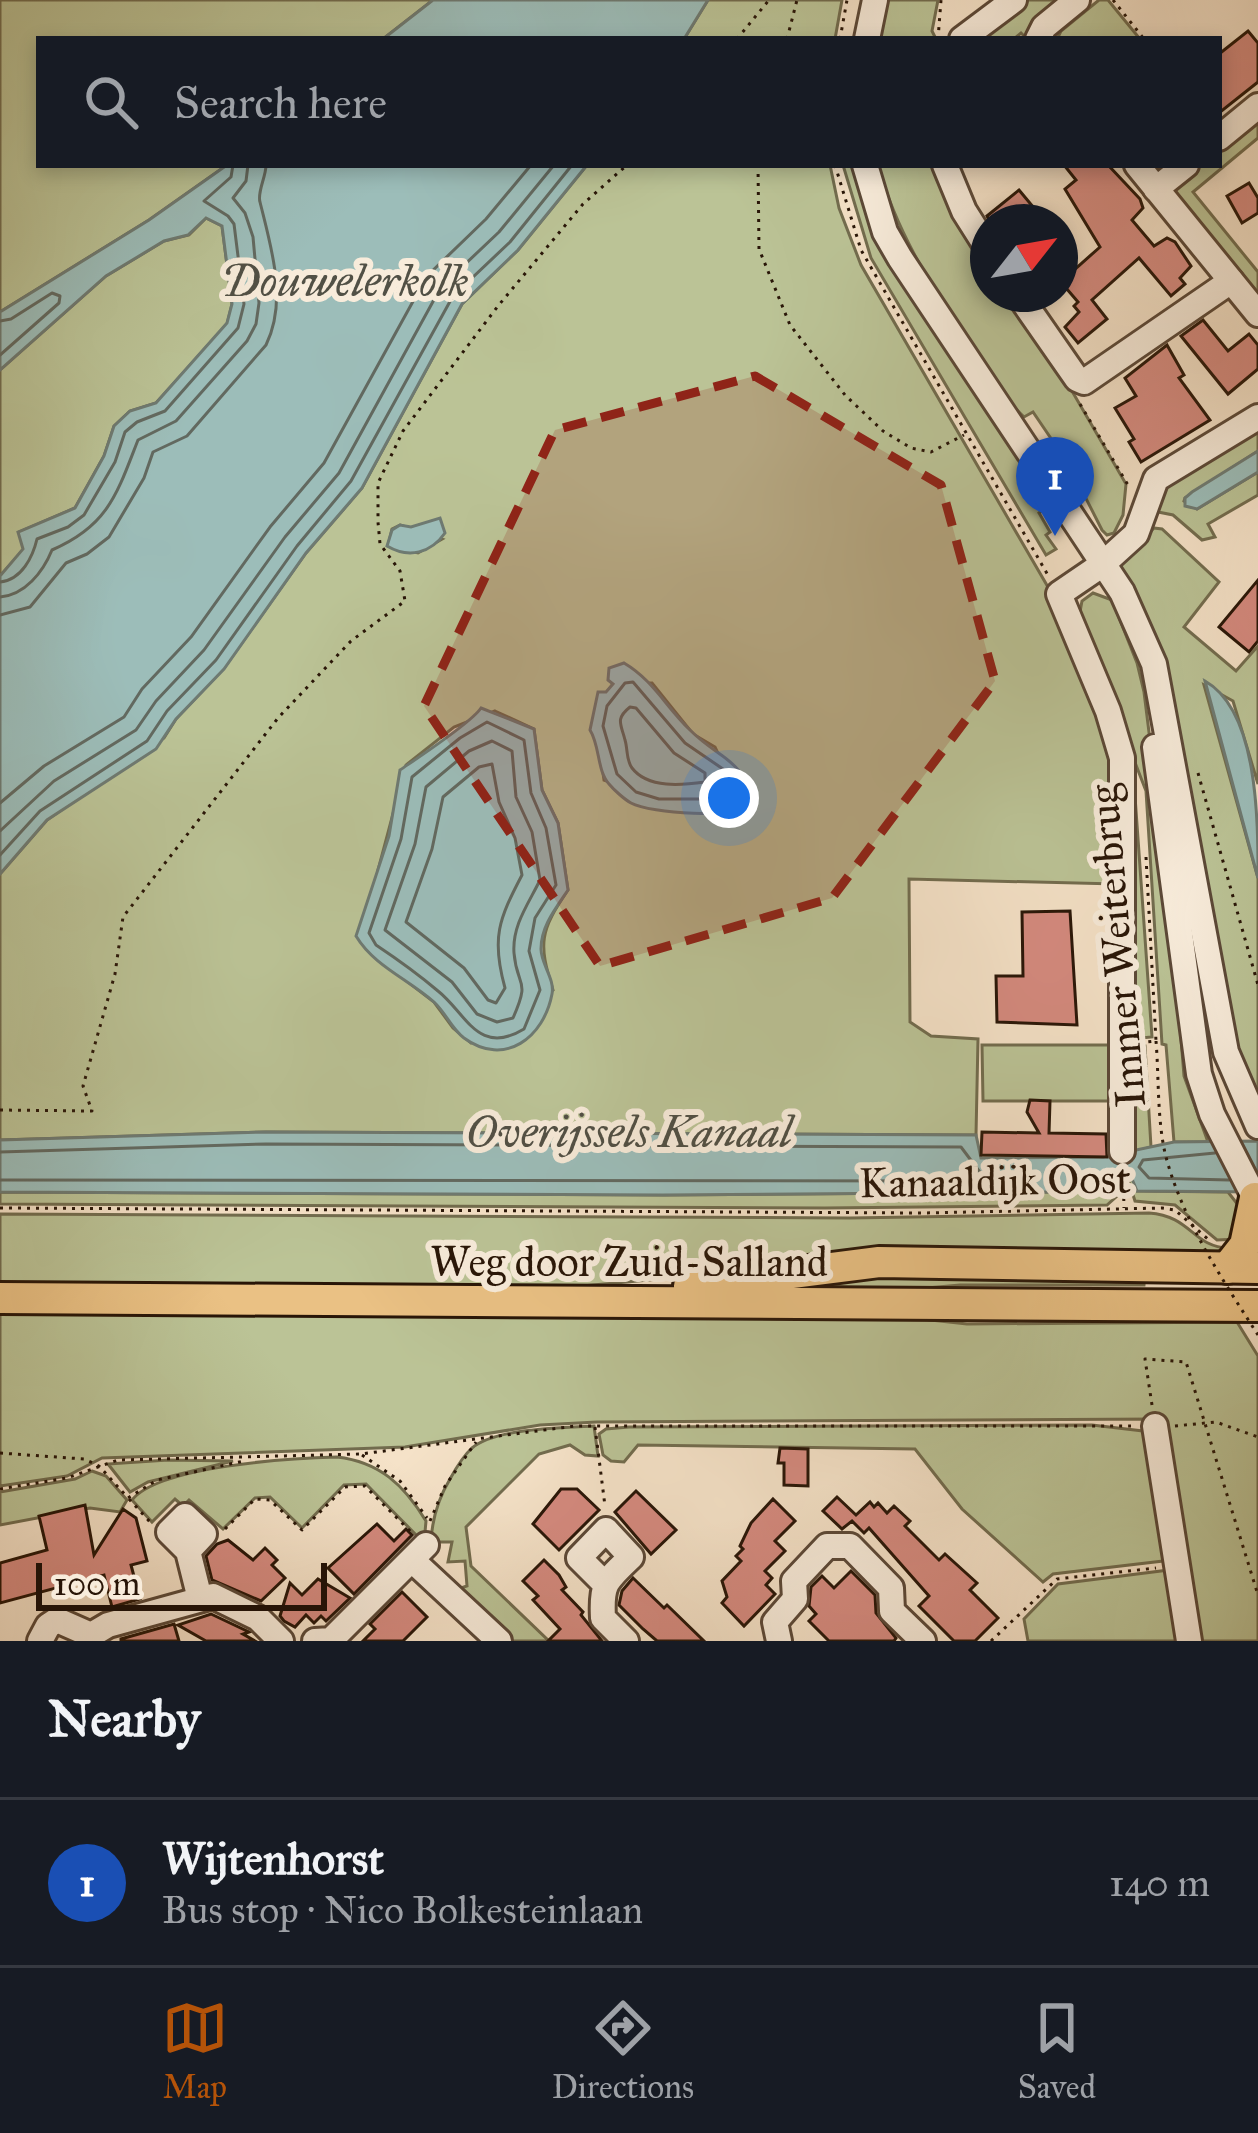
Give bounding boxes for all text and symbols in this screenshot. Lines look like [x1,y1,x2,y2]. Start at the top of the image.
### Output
search box [36,36,1222,168]
icon: search [78,69,144,135]
text: Search here [174,75,387,130]
north arrow [970,204,1078,312]
water label: Douwelerkolk [221,253,469,308]
pin: 1 [1016,437,1094,536]
your location [699,768,759,828]
street label: Immer Weiterbrug [1077,782,1157,1110]
water label: Overijssels Kanaal [466,1104,796,1159]
street label: Kanaaldijk Oost [859,1153,1132,1209]
street label: Weg door Zuid-Salland [430,1236,828,1288]
scale bar [36,1557,327,1610]
text: 100 m [54,1564,140,1604]
text: Nearby [48,1688,200,1750]
text: Wijtenhorst [162,1831,384,1886]
text: 1 [79,1859,95,1907]
text: 140 m [1109,1859,1210,1907]
text: Bus stop · Nico Bolkesteinlaan [162,1886,643,1934]
tab: Map [162,1995,228,2107]
tab: Directions [552,1995,694,2107]
tab: Saved [1018,1995,1096,2107]

